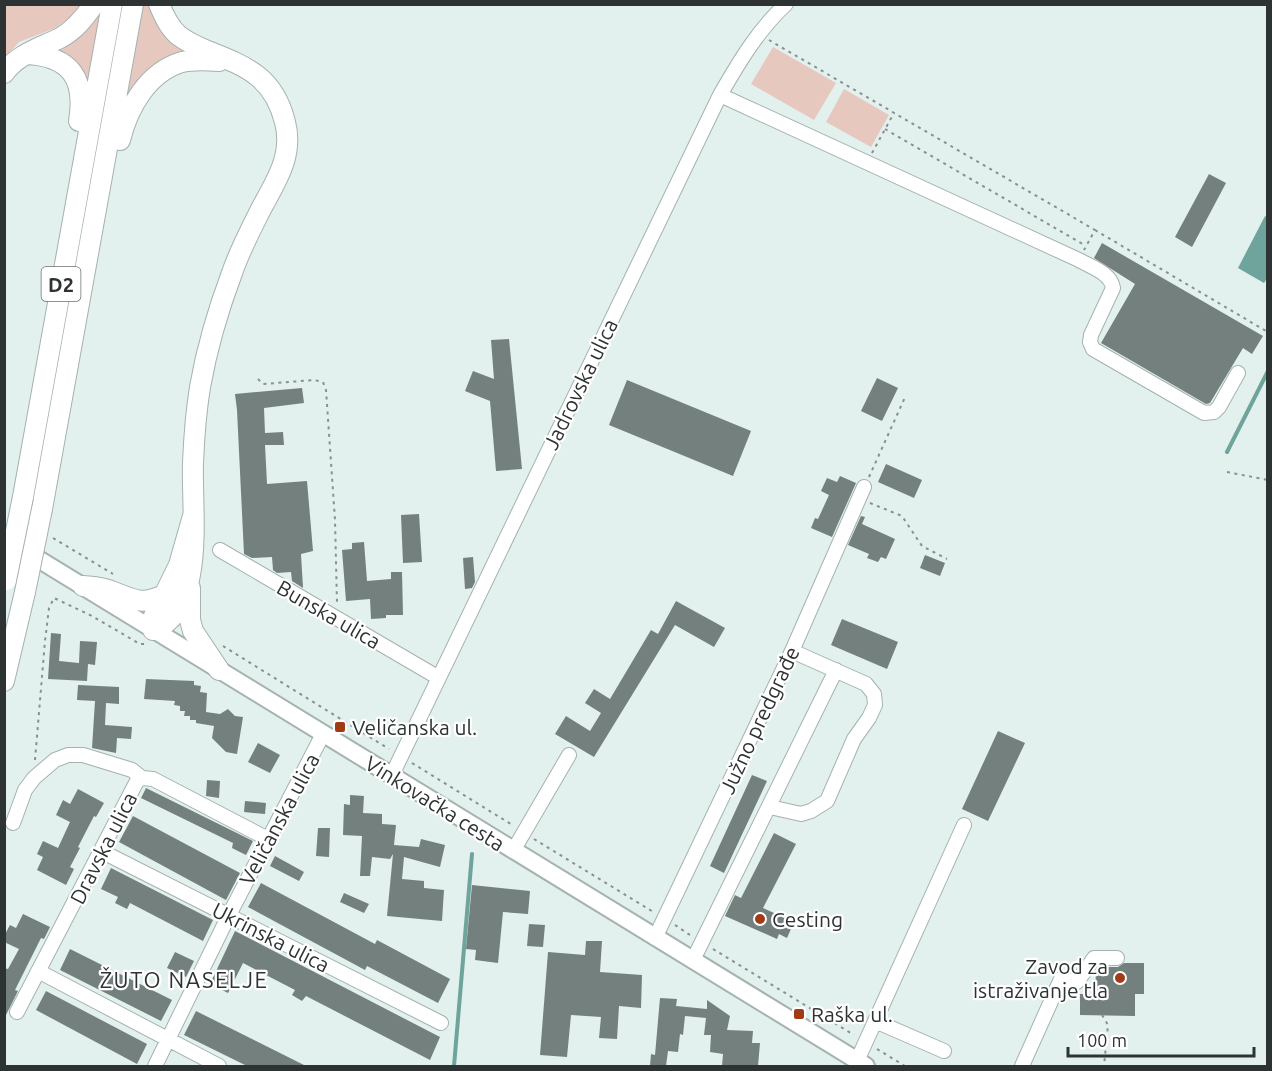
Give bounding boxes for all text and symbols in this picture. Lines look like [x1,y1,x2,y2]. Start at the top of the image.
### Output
road number: D2 [42,267,80,301]
street label: Jadrovska ulica [538,315,622,453]
street label: Bunska ulica [273,575,385,653]
street label: Južno predgrađe [714,642,804,798]
place label: Veličanska ul. [352,715,477,739]
marker: Veličanska ul. [333,720,347,734]
street label: Veličanska ulica [234,749,324,889]
street label: Vinkovačka cesta [361,750,509,856]
street label: Dravska ulica [65,788,141,908]
street label: Ukrinska ulica [208,897,334,977]
place label: Cesting [772,907,843,931]
marker: Cesting [753,912,767,926]
place label: Zavod za istraživanje tla [973,954,1108,1002]
district label: ŽUTO NASELJE [100,966,268,992]
marker: Zavod za istraživanje tla [1113,971,1127,985]
place label: Raška ul. [811,1002,893,1026]
marker: Raška ul. [792,1007,806,1021]
scale bar [1068,1020,1254,1058]
text: 100 m [1077,1030,1127,1050]

